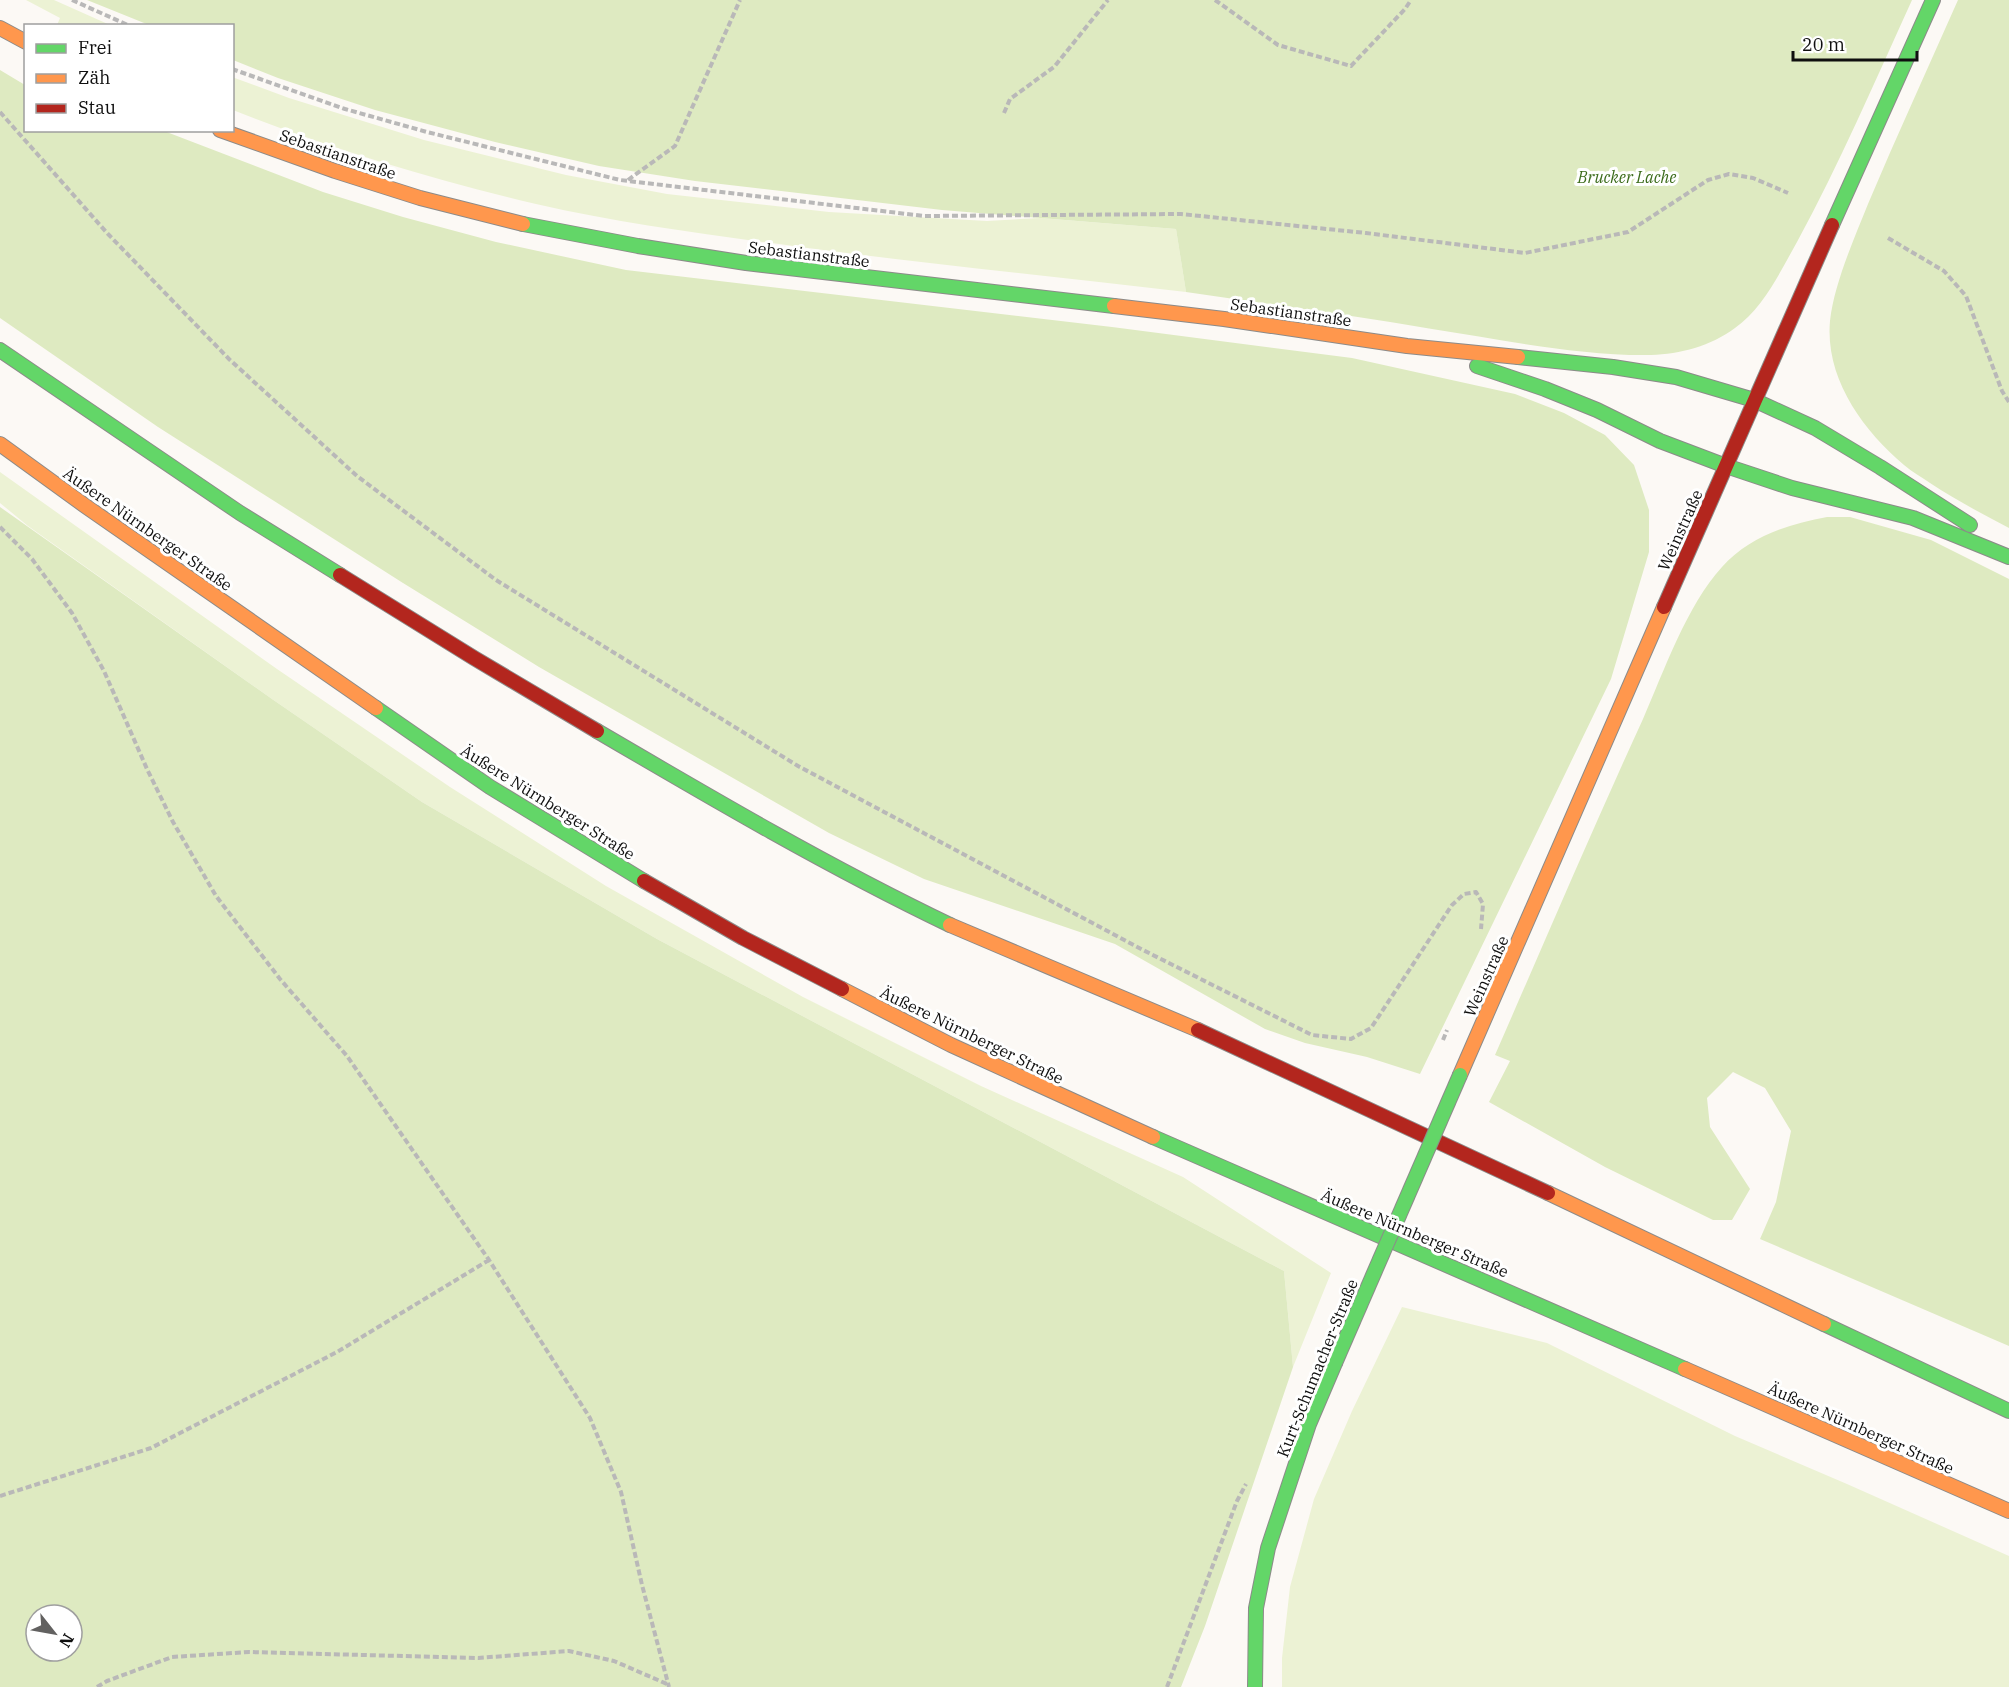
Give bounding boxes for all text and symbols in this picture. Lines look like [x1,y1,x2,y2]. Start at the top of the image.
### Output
legend [24,24,234,132]
scale bar [1793,24,1918,62]
text: 20 m [1802,33,1845,56]
text: Frei [78,36,112,59]
text: Zäh [78,66,111,89]
text: Stau [78,96,116,119]
street label: Sebastianstraße [277,125,399,183]
park label: Brucker Lache [1577,167,1676,187]
street label: Sebastianstraße [747,237,871,271]
street label: Sebastianstraße [1229,294,1353,330]
street label: Äußere Nürnberger Straße [60,463,236,595]
street label: Weinstraße [1653,486,1707,574]
street label: Äußere Nürnberger Straße [457,740,639,864]
street label: Weinstraße [1459,932,1513,1020]
street label: Äußere Nürnberger Straße [877,982,1067,1088]
street label: Äußere Nürnberger Straße [1318,1184,1512,1282]
street label: Kurt-Schumacher-Straße [1272,1276,1362,1460]
street label: Äußere Nürnberger Straße [1765,1378,1957,1478]
north arrow [24,1603,84,1663]
text: N [55,1630,79,1651]

